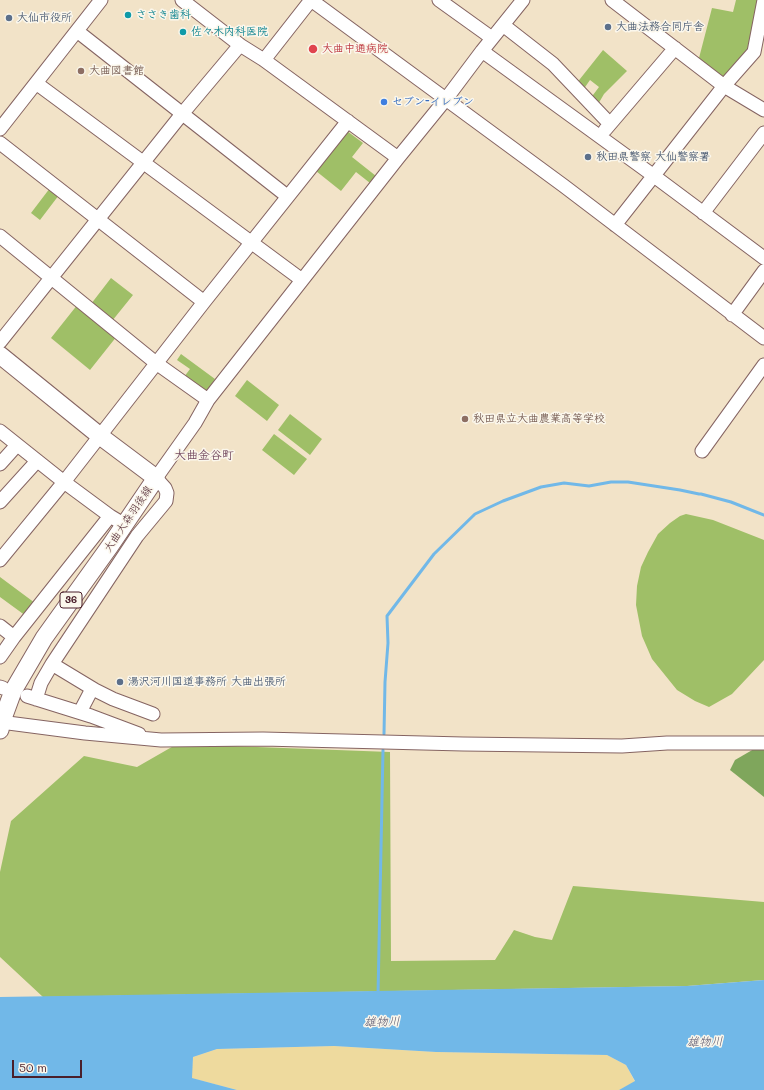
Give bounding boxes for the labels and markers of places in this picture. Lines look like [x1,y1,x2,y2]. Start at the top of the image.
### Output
place label: ささき歯科 [136,8,191,22]
marker: ささき歯科 [123,10,133,20]
place label: 大仙市役所 [17,11,72,25]
marker: 大仙市役所 [4,13,14,23]
place label: 大曲法務合同庁舎 [616,20,704,34]
marker: 大曲法務合同庁舎 [603,22,613,32]
place label: 佐々木内科医院 [191,25,268,39]
marker: 佐々木内科医院 [178,27,188,37]
place label: 大曲中通病院 [322,42,388,56]
marker: 大曲中通病院 [307,43,319,55]
place label: 大曲図書館 [89,64,144,78]
marker: 大曲図書館 [76,66,86,76]
place label: セブン-イレブン [392,95,474,109]
marker: セブン-イレブン [379,97,389,107]
place label: 秋田県警察 大仙警察署 [596,150,710,164]
marker: 秋田県警察 大仙警察署 [583,152,593,162]
place label: 秋田県立大曲農業高等学校 [473,412,605,426]
marker: 秋田県立大曲農業高等学校 [460,414,470,424]
place label: 湯沢河川国道事務所 大曲出張所 [128,675,286,689]
marker: 湯沢河川国道事務所 大曲出張所 [115,677,125,687]

